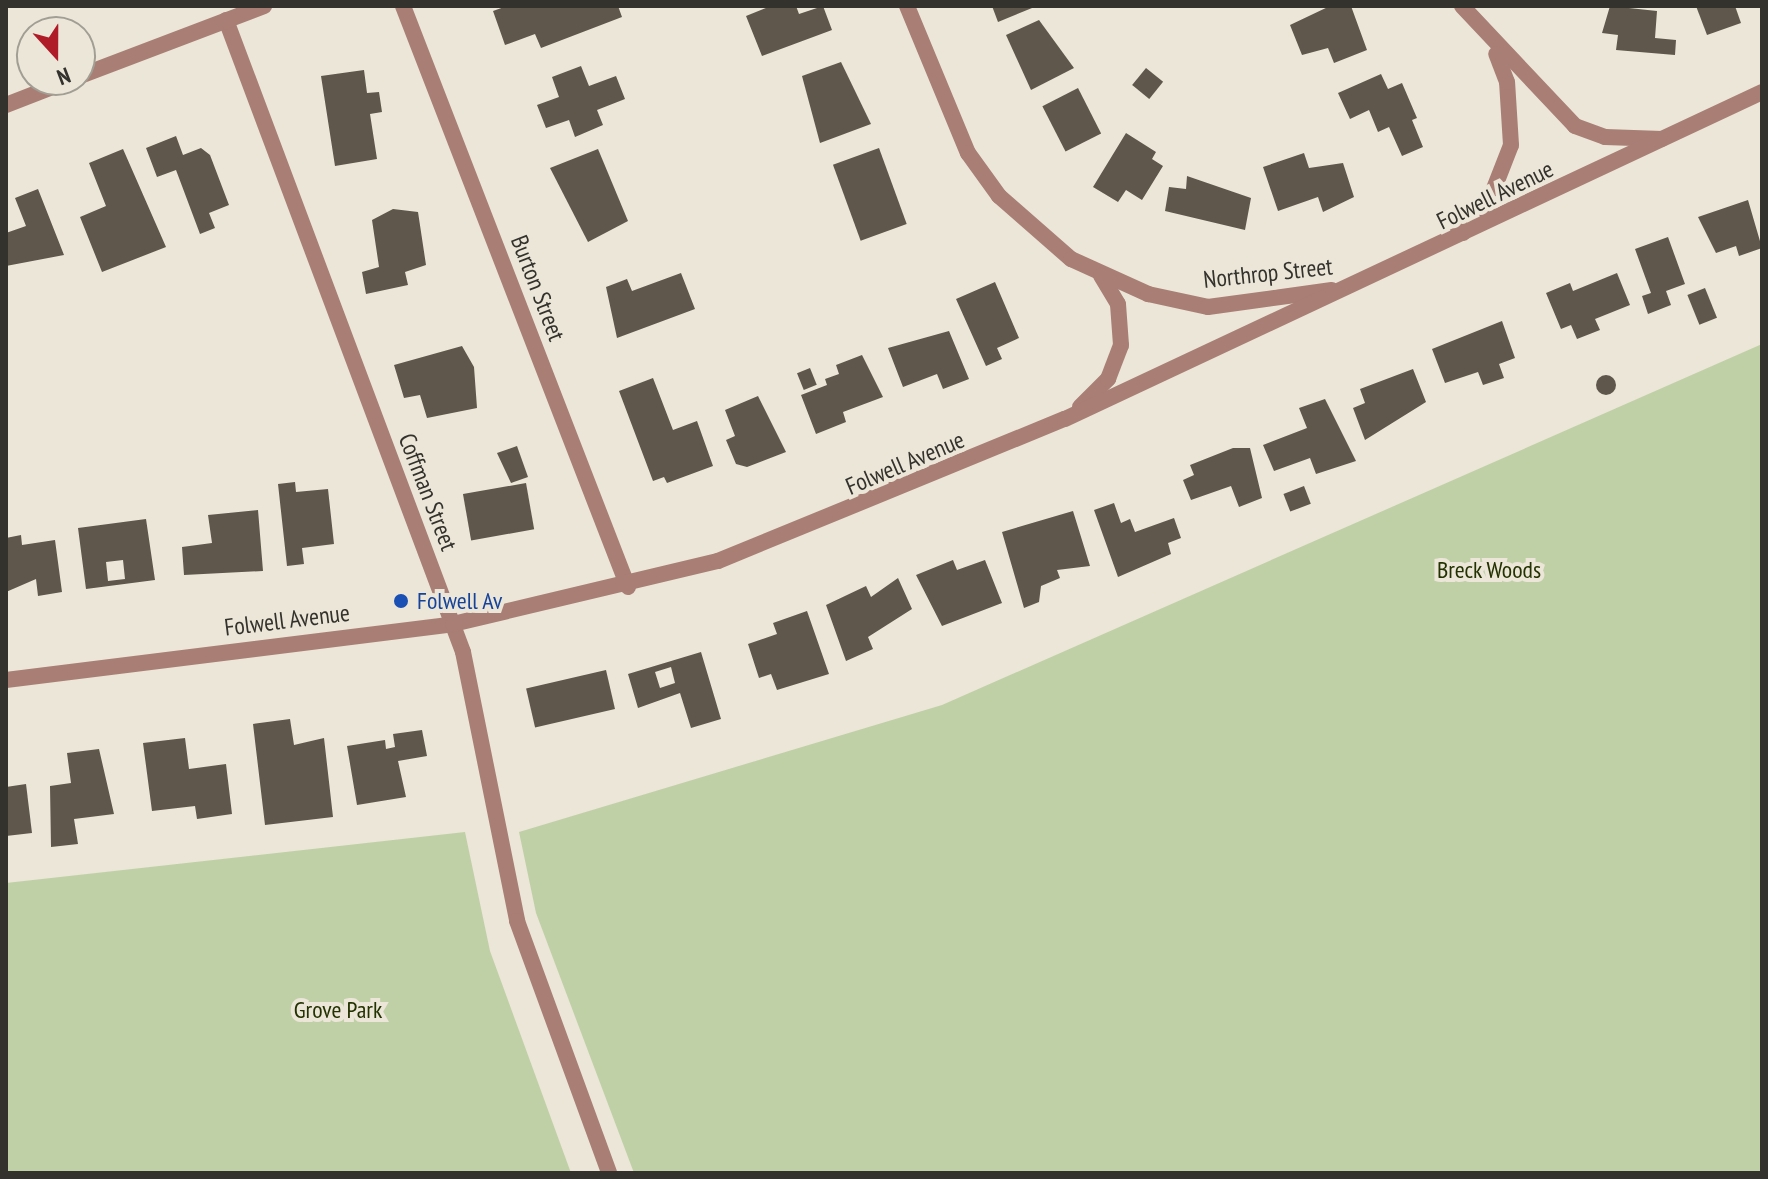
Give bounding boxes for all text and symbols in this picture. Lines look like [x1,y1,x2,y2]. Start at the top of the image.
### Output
north arrow [16,16,96,96]
text: N [53,61,74,92]
street label: Folwell Avenue [1432,154,1558,236]
street label: Burton Street [505,231,571,345]
street label: Northrop Street [1202,252,1334,294]
street label: Folwell Avenue [841,425,969,501]
street label: Coffman Street [392,429,464,555]
park label: Breck Woods [1436,556,1542,584]
place label: Folwell Av [417,587,503,615]
marker: Folwell Av [392,592,410,610]
street label: Folwell Avenue [222,598,352,642]
park label: Grove Park [294,996,382,1024]

